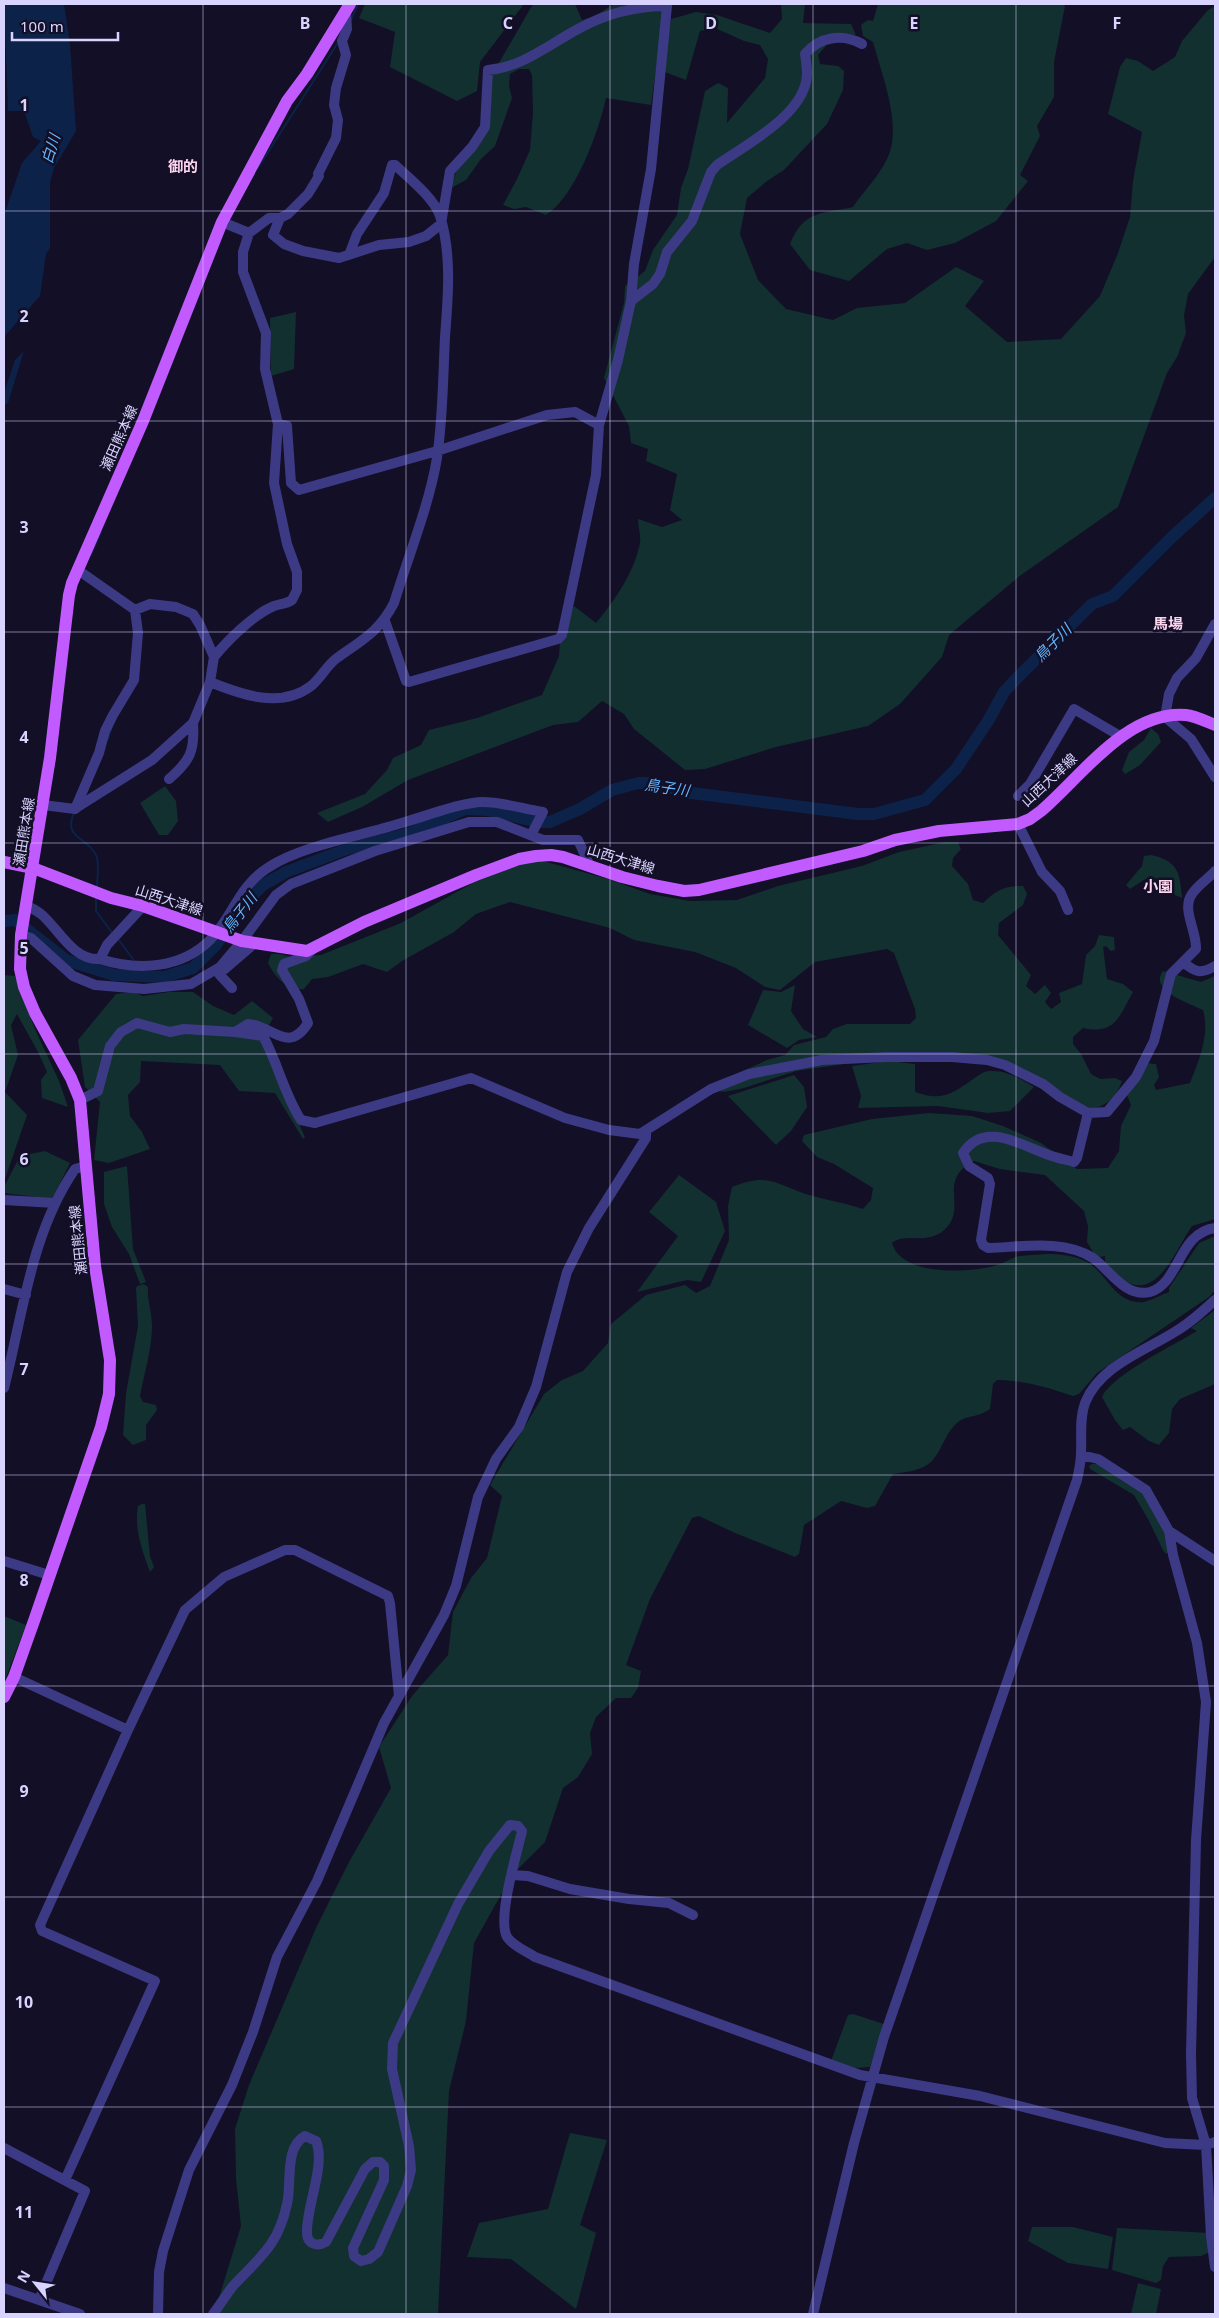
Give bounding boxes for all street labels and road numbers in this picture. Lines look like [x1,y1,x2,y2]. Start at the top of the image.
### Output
street label: 瀬田熊本線 [96,402,141,474]
street label: 山西大津線 [1017,749,1081,810]
street label: 瀬田熊本線 [9,796,38,868]
street label: 山西大津線 [585,839,657,878]
street label: 山西大津線 [133,880,205,919]
street label: 瀬田熊本線 [64,1204,91,1276]

